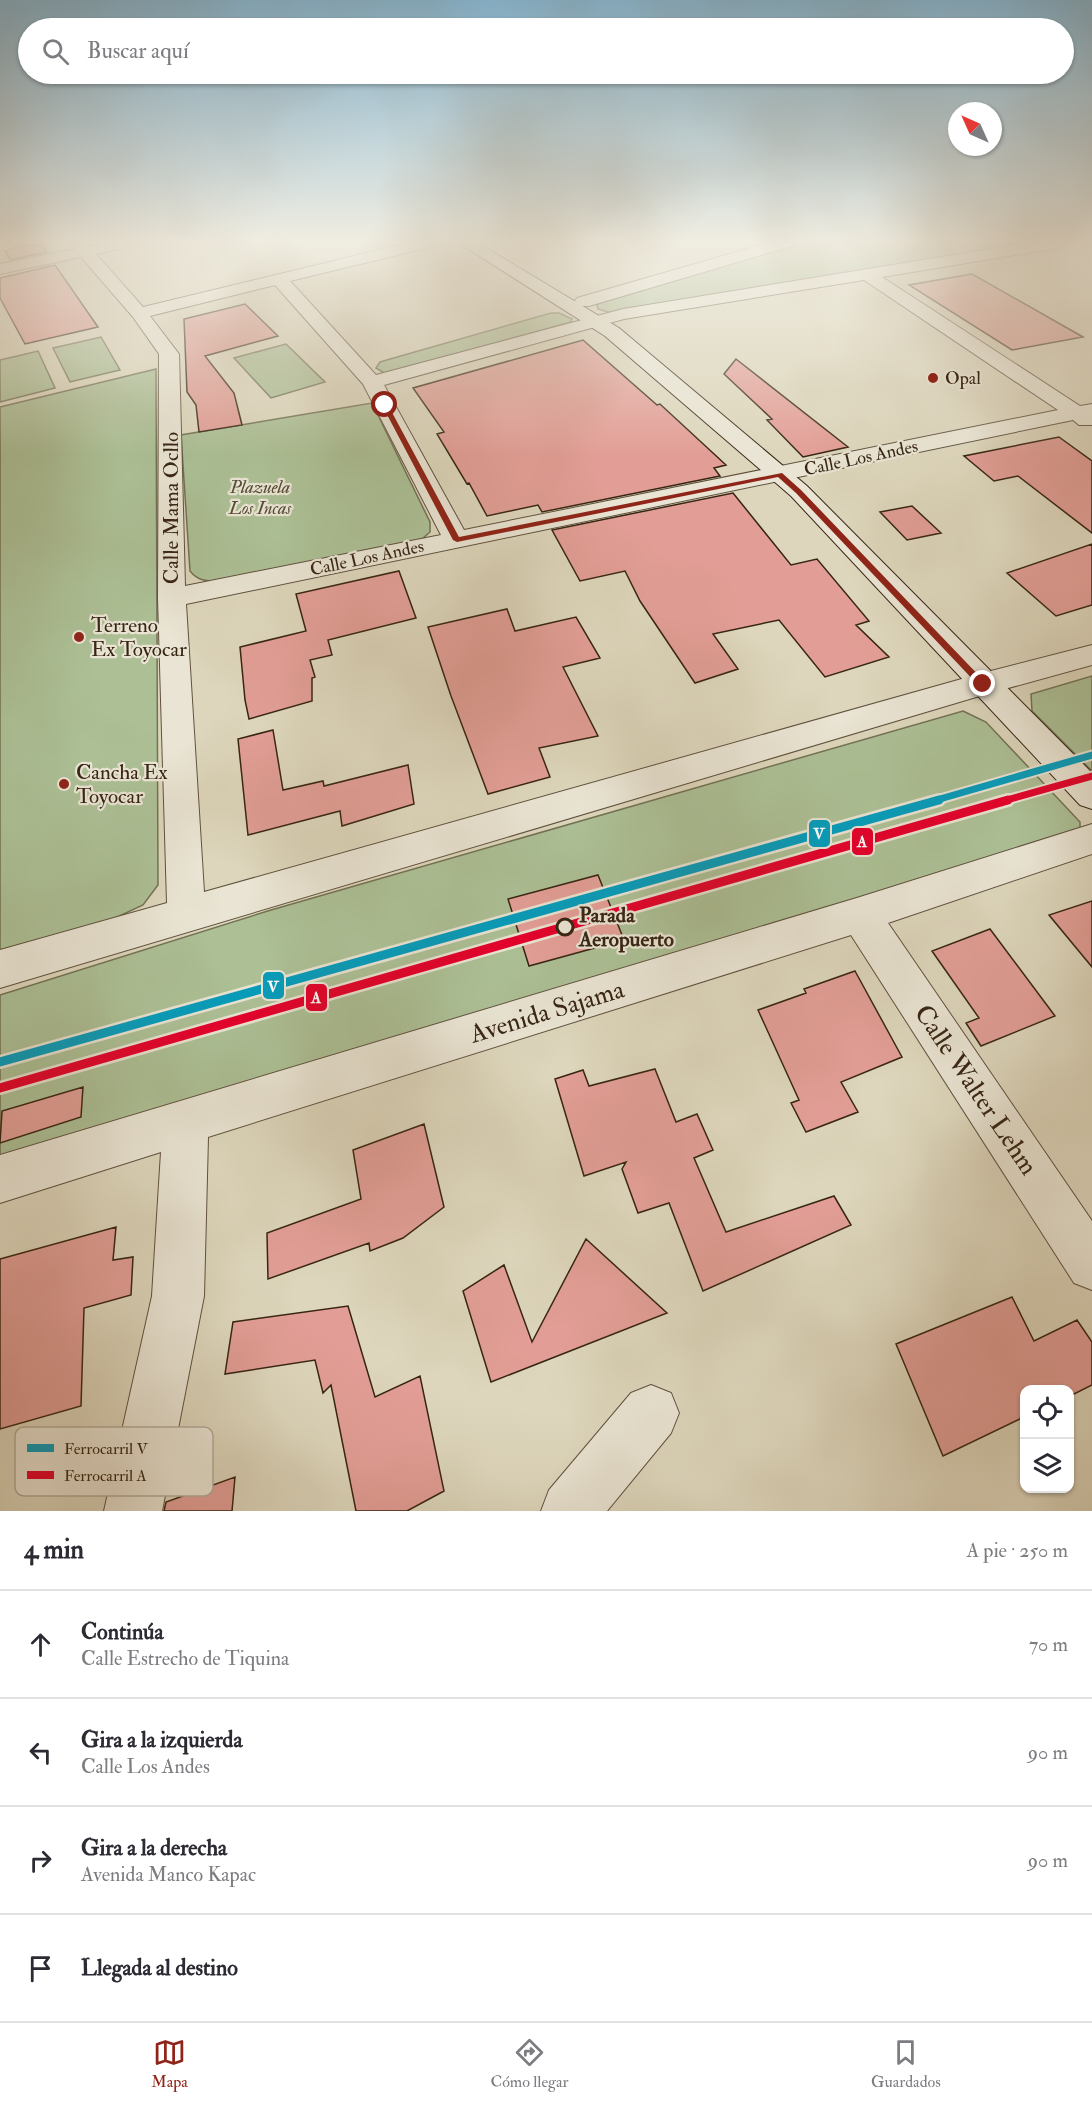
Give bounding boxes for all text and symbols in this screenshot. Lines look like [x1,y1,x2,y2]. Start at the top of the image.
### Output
search box [18,18,1074,84]
icon: search [39,35,72,68]
text: Buscar aquí [87,37,189,65]
north arrow [948,102,1002,156]
place label: Opal [945,367,981,390]
marker: Opal [926,371,940,385]
route start [371,391,397,417]
street label: Calle Mama Ocllo [158,432,185,584]
street label: Calle Los Andes [802,435,920,481]
park label: Plazuela Los Incas [228,476,292,520]
street label: Calle Los Andes [308,535,426,581]
place label: Terreno Ex Toyocar [91,612,187,663]
marker: Terreno Ex Toyocar [72,630,86,644]
route end [969,670,995,696]
place label: Cancha Ex Toyocar [76,759,168,810]
marker: Cancha Ex Toyocar [57,777,71,791]
line badge: V [808,819,831,848]
text: V [812,824,826,844]
line badge: A [851,827,874,856]
text: A [856,832,868,852]
place label: Parada Aeropuerto [578,902,674,953]
marker: Parada Aeropuerto [556,918,574,936]
line badge: V [262,971,285,1000]
street label: Avenida Sajama [465,973,628,1051]
text: V [266,977,280,997]
line badge: A [305,983,328,1012]
text: A [310,988,322,1008]
street label: Calle Walter Lehm [907,999,1045,1181]
map controls [1020,1385,1074,1493]
button: locate [1020,1385,1074,1439]
legend [15,1427,213,1496]
text: Ferrocarril V [64,1439,149,1459]
button: layers [1020,1439,1074,1493]
text: Ferrocarril A [64,1466,147,1486]
text: 4 min [24,1534,84,1566]
text: A pie · 250 m [966,1538,1068,1563]
text: Continúa [81,1618,164,1646]
icon: ahead [24,1628,57,1661]
text: 70 m [1029,1632,1068,1657]
text: Calle Estrecho de Tiquina [81,1646,289,1671]
text: Gira a la izquierda [81,1726,242,1754]
icon: left [24,1736,57,1769]
text: 90 m [1028,1740,1068,1765]
text: Calle Los Andes [81,1754,210,1779]
text: Gira a la derecha [81,1834,227,1862]
icon: right [24,1844,57,1877]
text: 90 m [1028,1848,1068,1873]
text: Avenida Manco Kapac [81,1862,256,1887]
icon: arrive [24,1952,57,1985]
text: Llegada al destino [81,1954,238,1982]
tab: Mapa [151,2036,188,2092]
tab: Cómo llegar [490,2036,569,2092]
tab: Guardados [871,2036,941,2092]

